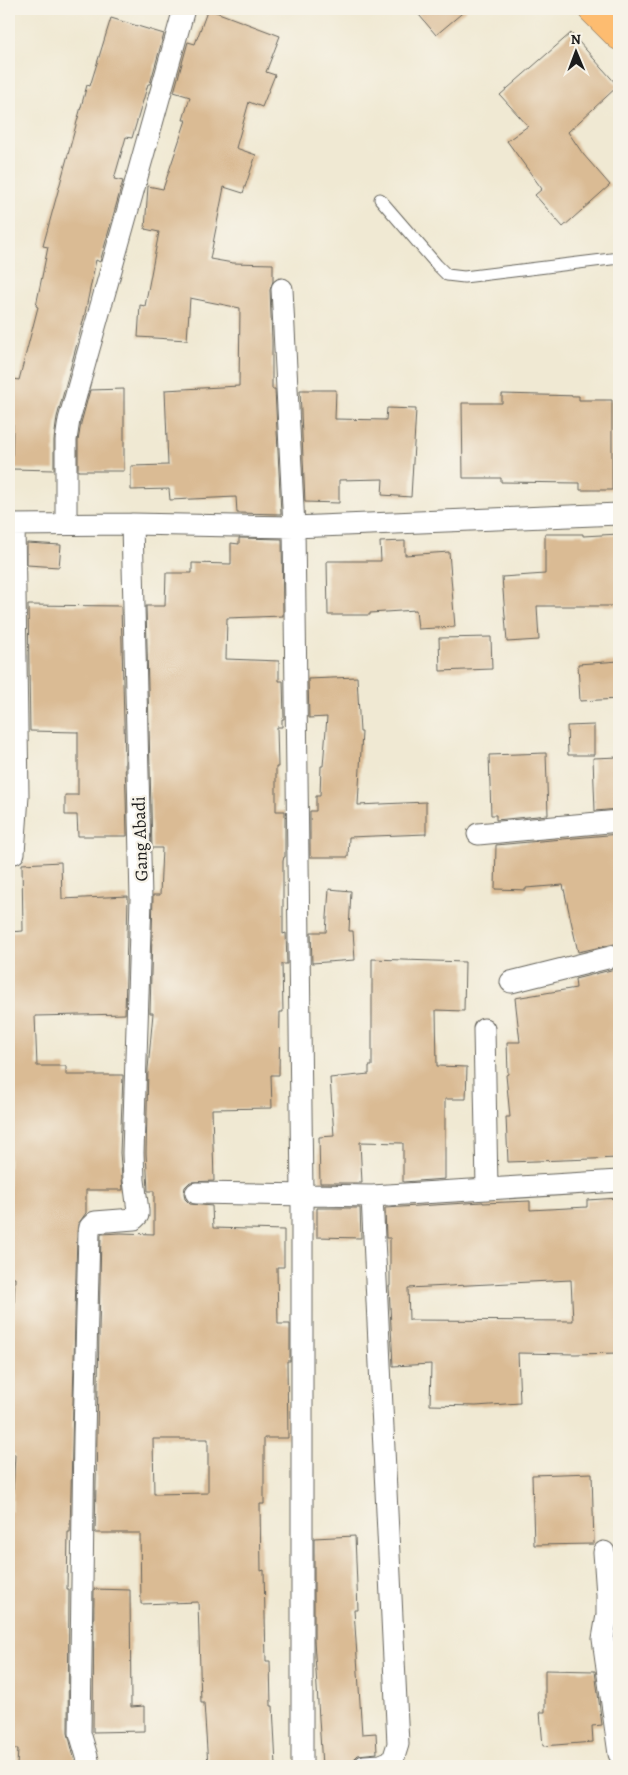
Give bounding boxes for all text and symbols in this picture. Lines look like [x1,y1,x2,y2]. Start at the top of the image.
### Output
north arrow [550,28,600,78]
text: N [571,30,581,49]
street label: Gang Abadi [127,796,153,882]

